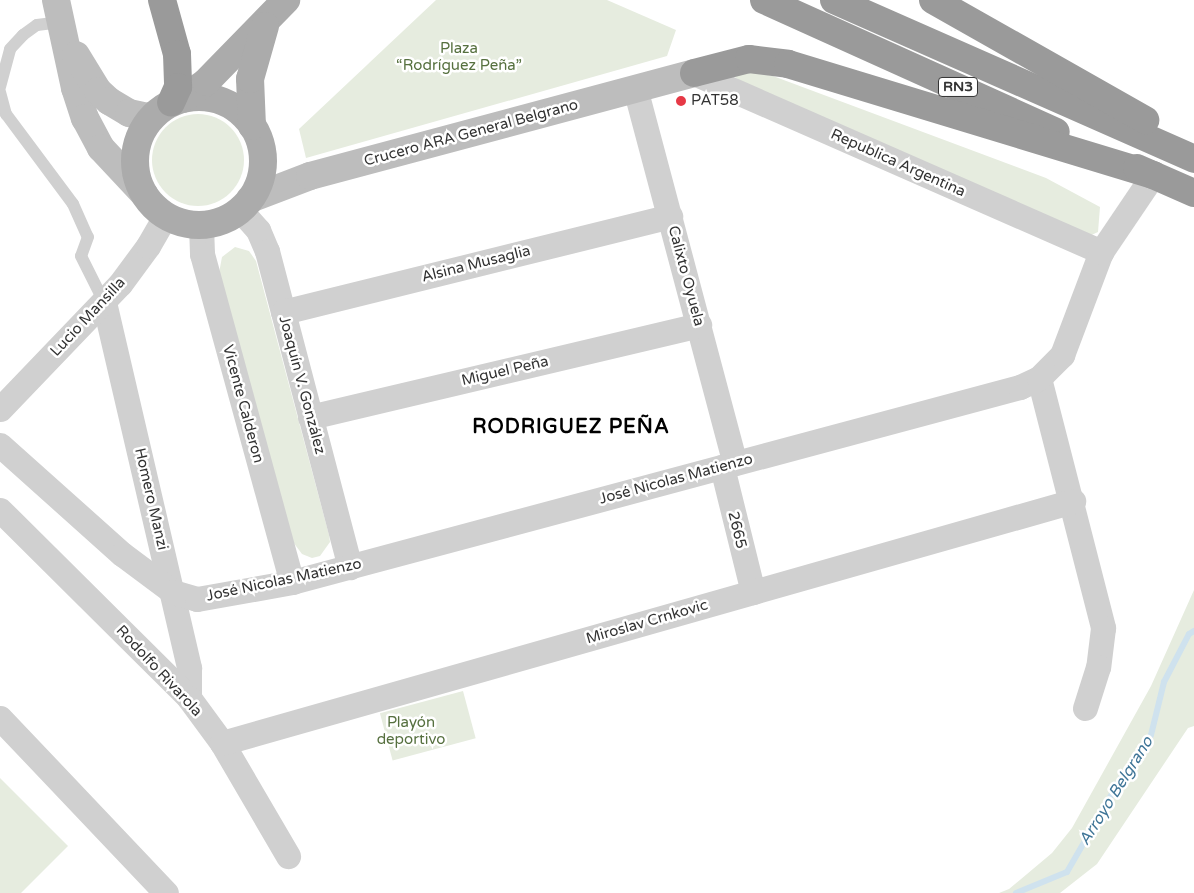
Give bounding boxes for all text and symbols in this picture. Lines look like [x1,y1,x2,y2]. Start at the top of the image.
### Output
park label: Plaza “Rodríguez Peña” [396,39,522,74]
road number: RN3 [937,75,979,98]
place label: PAT58 [691,92,739,110]
marker: PAT58 [675,95,687,107]
street label: Crucero ARA General Belgrano [362,96,580,170]
street label: Republica Argentina [828,125,968,201]
street label: Calixto Oyuela [664,224,708,328]
street label: Alsina Musaglia [420,242,532,286]
street label: Lucio Mansilla [47,274,129,360]
street label: Joaquín V. González [275,314,329,456]
street label: Vicente Calderon [219,343,267,465]
street label: Miguel Peña [460,352,550,390]
district label: RODRIGUEZ PEÑA [470,415,672,439]
street label: Homero Manzi [131,446,171,552]
street label: José Nicolas Matienzo [597,450,755,508]
street label: 2665 [724,510,750,550]
street label: José Nicolas Matienzo [205,555,363,605]
street label: Miroslav Crnkovic [584,596,710,648]
street label: Rodolfo Rivarola [112,622,206,720]
park label: Playón deportivo [377,713,445,748]
water label: Arroyo Belgrano [1075,733,1157,849]

